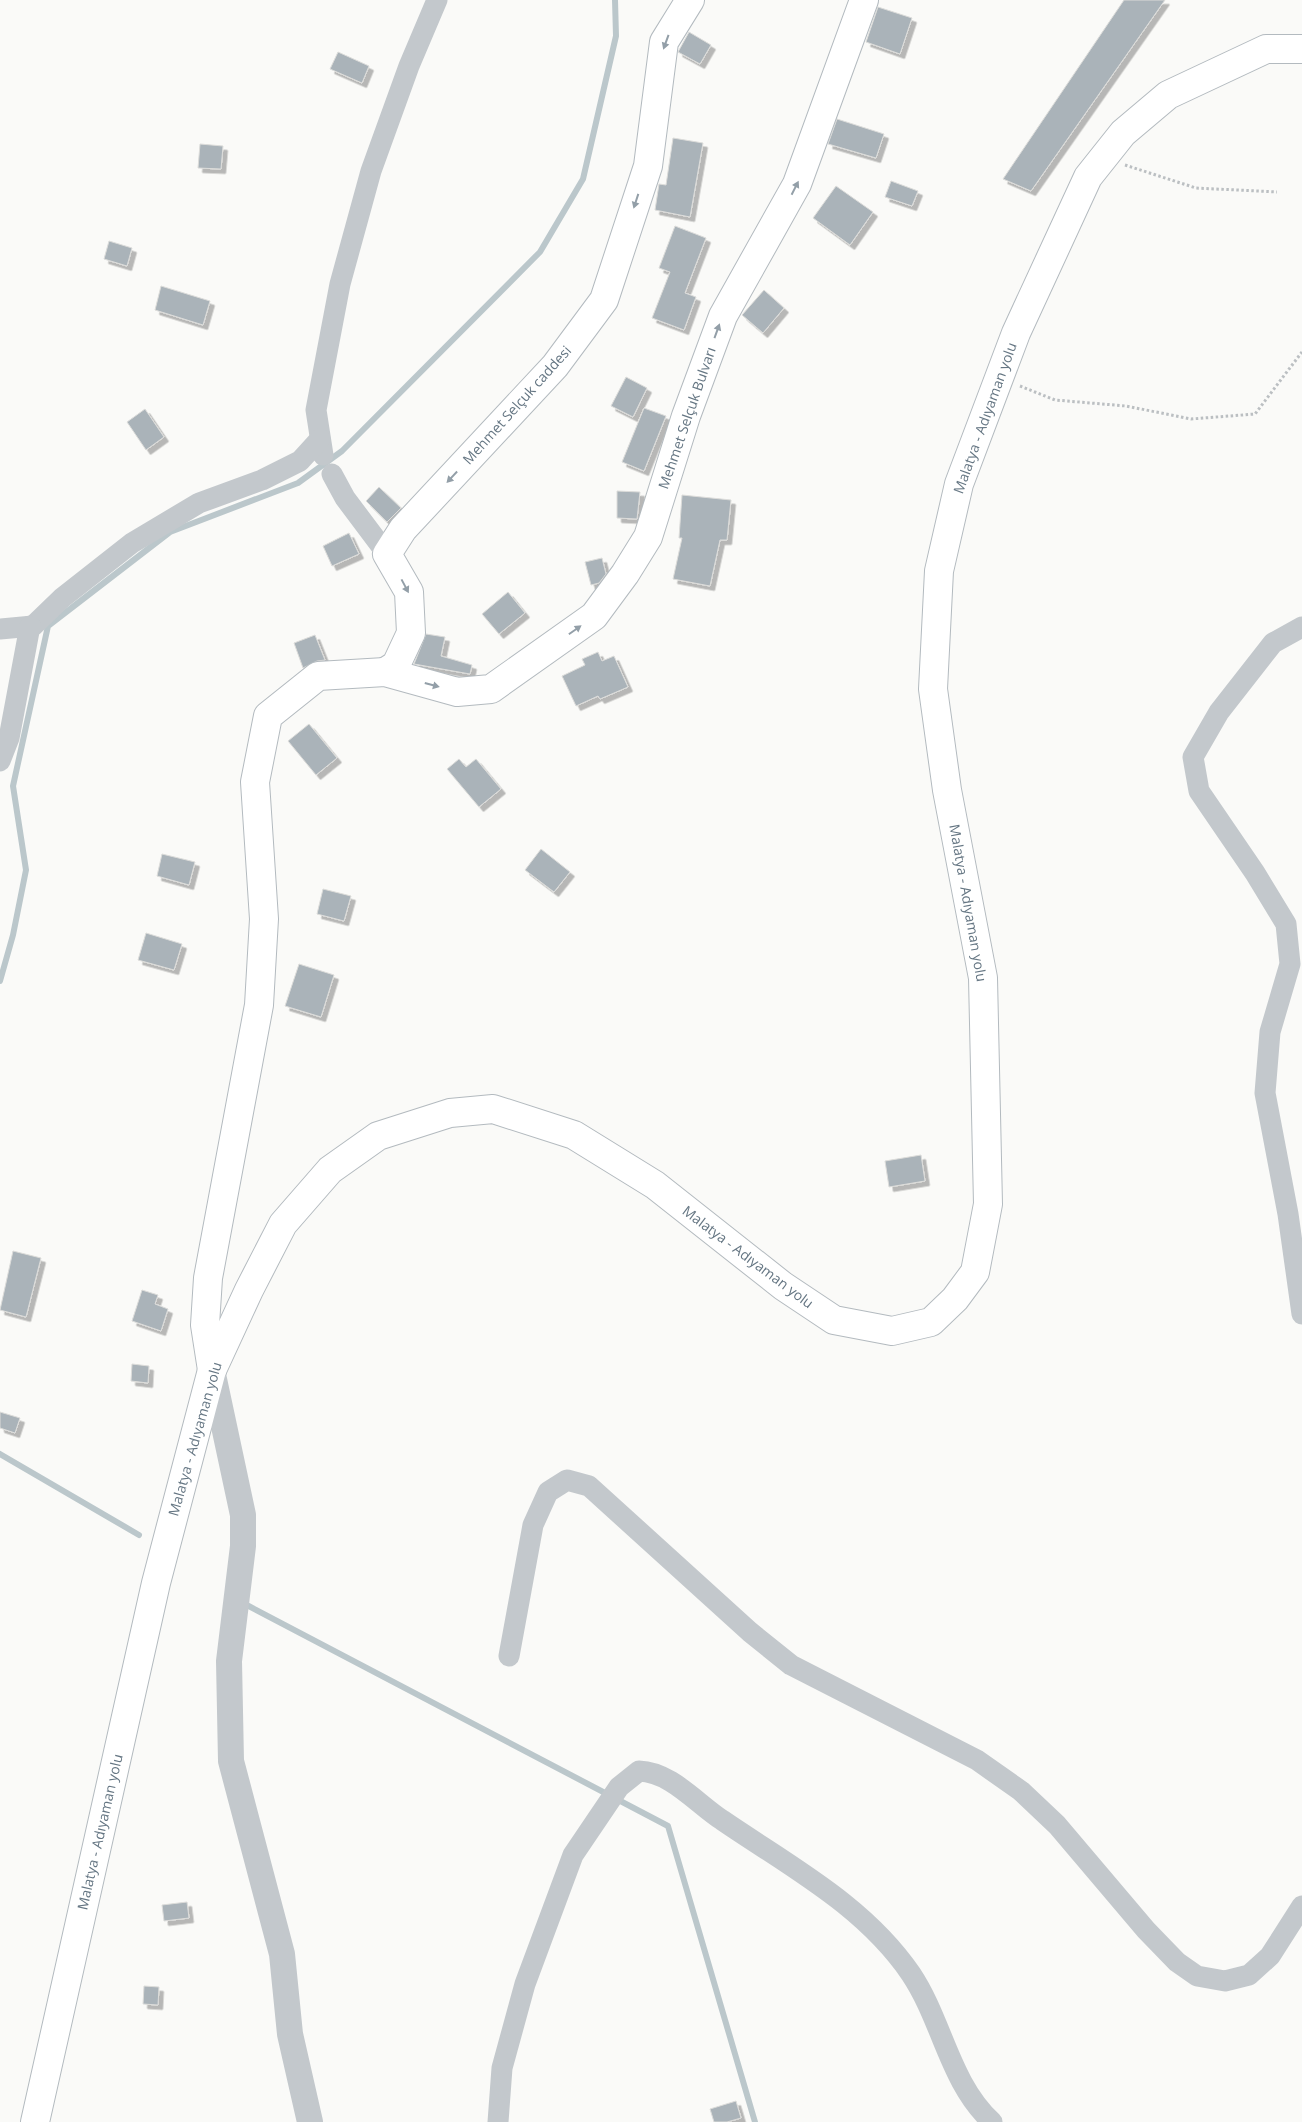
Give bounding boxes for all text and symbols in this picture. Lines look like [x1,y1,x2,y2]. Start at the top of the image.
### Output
one-way arrow [662,35,670,50]
one-way arrow [791,181,799,196]
one-way arrow [632,194,640,209]
one-way arrow [714,323,721,338]
street label: Malatya - Adıyaman yolu [948,340,1021,496]
street label: Mehmet Selçuk caddesi [458,341,575,468]
street label: Mehmet Selçuk Bulvarı [653,344,720,491]
one-way arrow [446,470,458,482]
one-way arrow [400,579,409,592]
one-way arrow [568,625,581,635]
one-way arrow [424,681,439,689]
street label: Malatya - Adıyaman yolu [945,823,992,983]
street label: Malatya - Adıyaman yolu [679,1201,818,1312]
street label: Malatya - Adıyaman yolu [163,1360,226,1518]
street label: Malatya - Adıyaman yolu [72,1752,127,1912]

